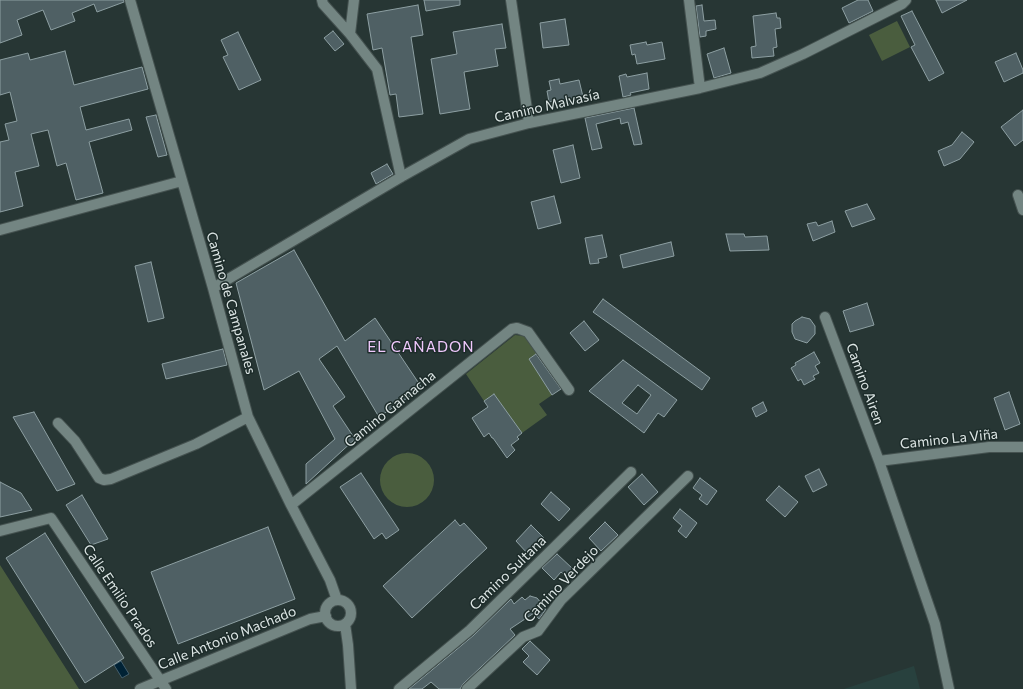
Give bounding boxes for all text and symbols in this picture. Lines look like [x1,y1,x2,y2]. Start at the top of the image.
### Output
street label: Camino Malvasía [493,86,601,126]
street label: Camino de Campanales [203,230,259,376]
district label: EL CAÑADON [367,338,475,356]
street label: Camino Airen [842,341,888,427]
street label: Camino Garnacha [341,367,439,451]
street label: Camino La Viña [899,426,999,452]
street label: Camino Sultana [466,532,550,614]
street label: Calle Emilio Prados [79,541,161,651]
street label: Camino Verdejo [520,542,602,626]
street label: Calle Antonio Machado [155,603,299,673]

